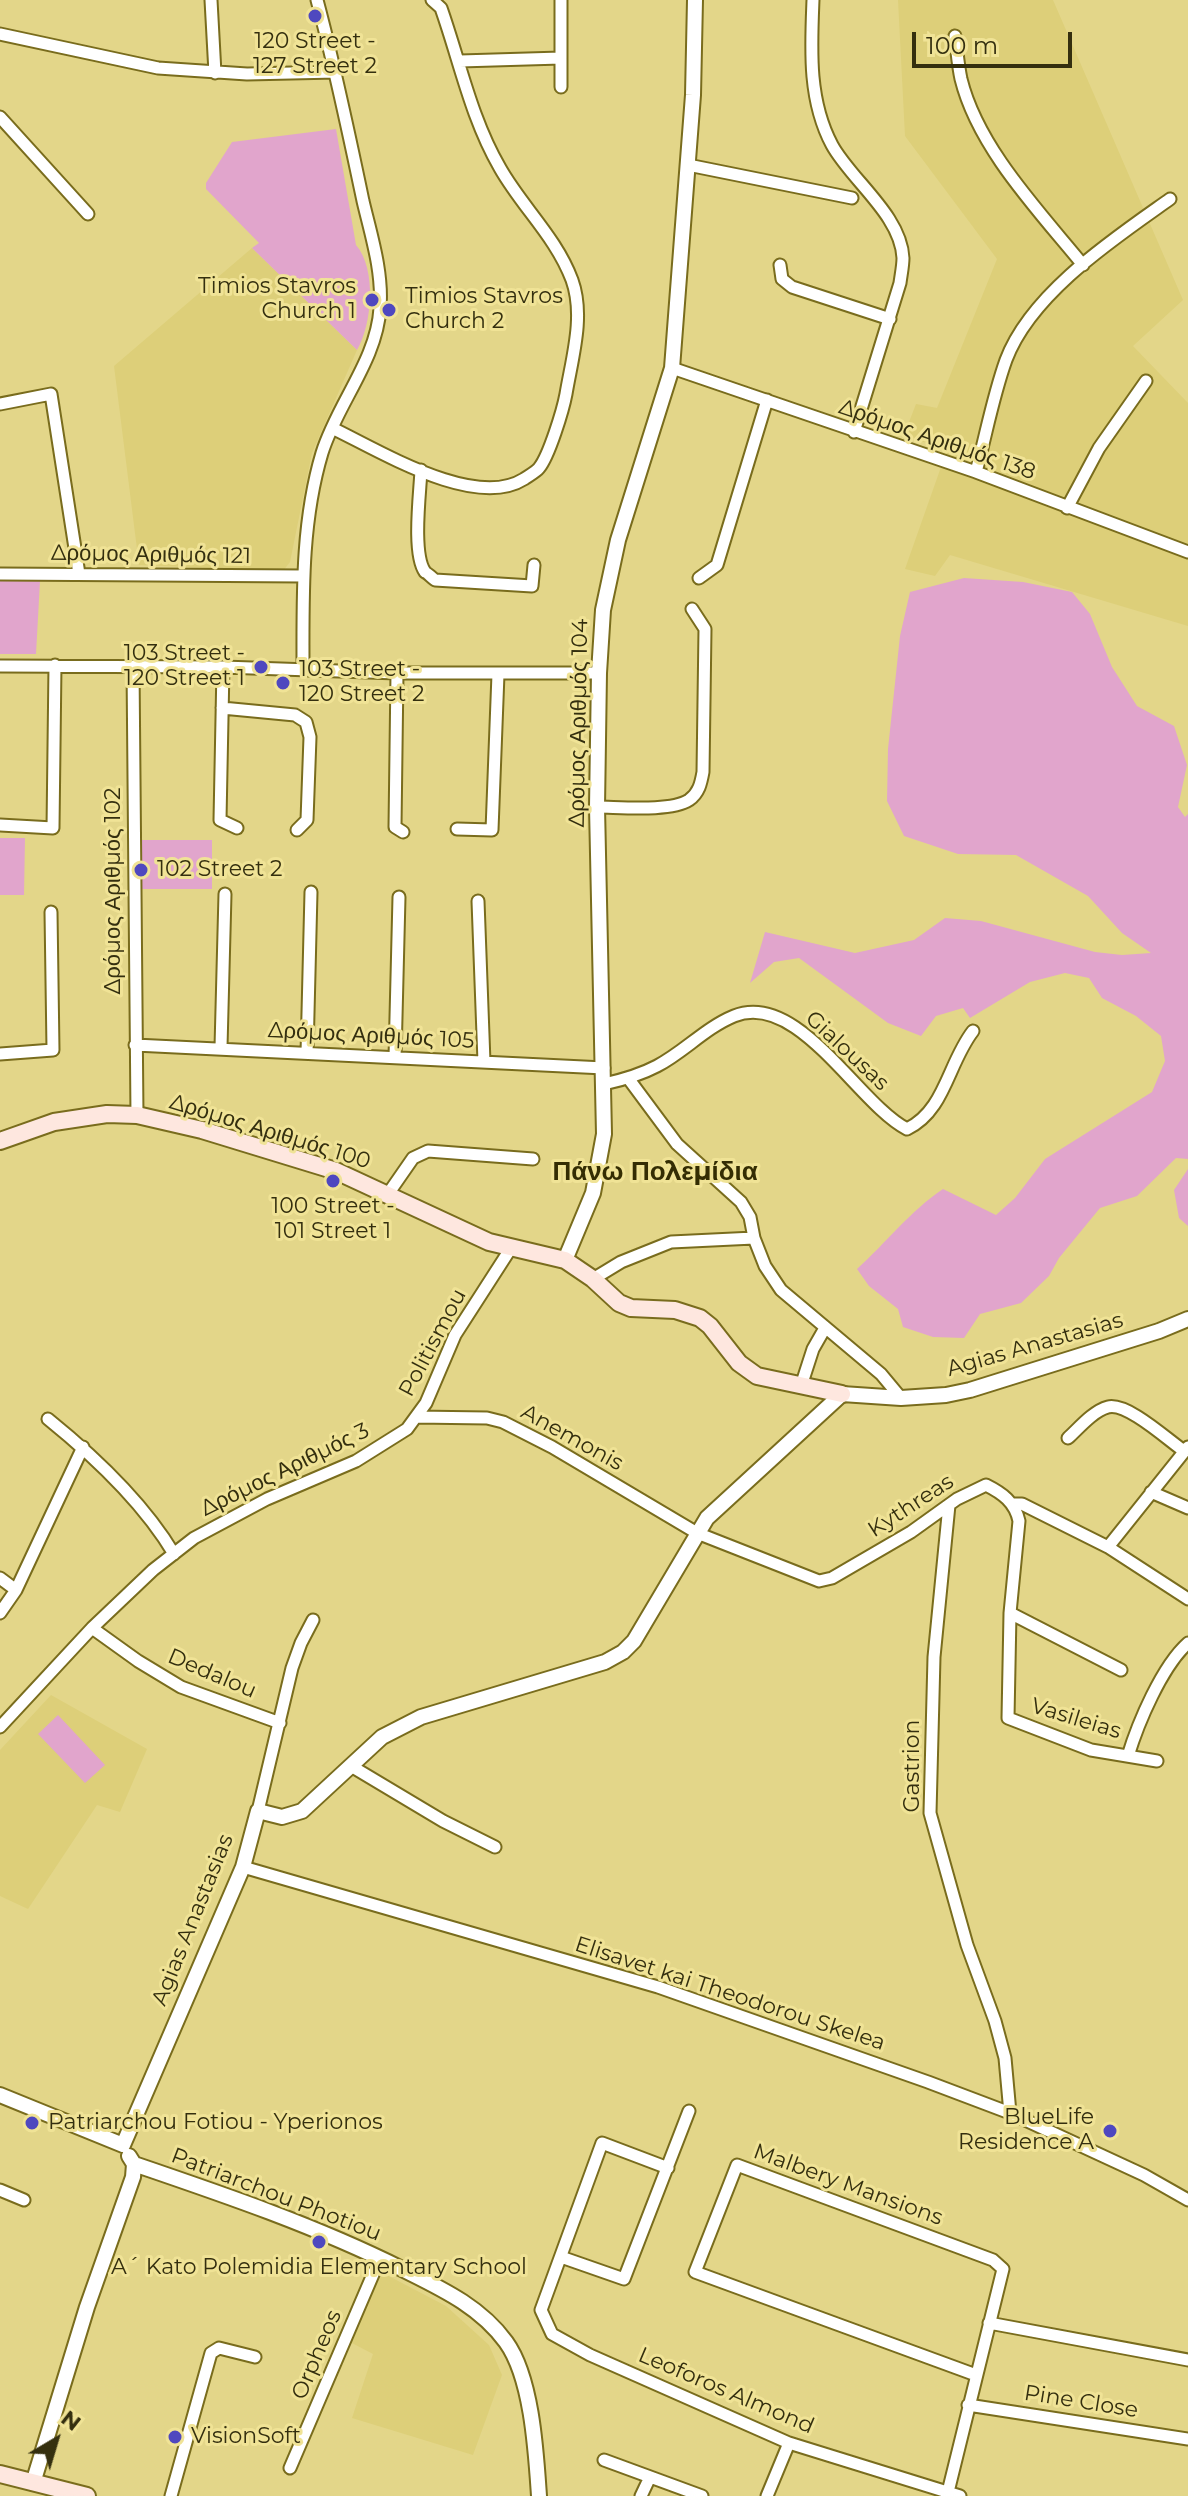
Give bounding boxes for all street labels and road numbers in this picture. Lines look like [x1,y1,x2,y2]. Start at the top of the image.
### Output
street label: Δρόμος Αριθμός 138 [835,394,1039,486]
street label: Δρόμος Αριθμός 121 [51,540,251,570]
street label: Δρόμος Αριθμός 104 [564,618,594,828]
street label: Δρόμος Αριθμός 102 [101,788,127,994]
street label: Gialousas [800,1006,894,1096]
street label: Δρόμος Αριθμός 105 [267,1017,475,1055]
street label: Δρόμος Αριθμός 100 [166,1089,374,1175]
street label: Politismou [394,1285,472,1401]
street label: Agias Anastasias [944,1307,1126,1383]
street label: Anemonis [516,1399,628,1477]
street label: Δρόμος Αριθμός 3 [196,1418,374,1522]
street label: Kythreas [863,1469,959,1543]
street label: Dedalou [164,1644,260,1704]
street label: Vasileias [1028,1693,1124,1745]
street label: Gastrion [900,1720,926,1812]
street label: Agias Anastasias [147,1831,239,2009]
street label: Elisavet kai Theodorou Skelea [571,1931,889,2057]
street label: Malbery Mansions [750,2138,946,2232]
street label: Patriarchou Photiou [167,2143,385,2247]
street label: Orpheos [286,2306,348,2404]
street label: Leoforos Almond [634,2342,818,2440]
street label: Pine Close [1022,2380,1140,2424]

